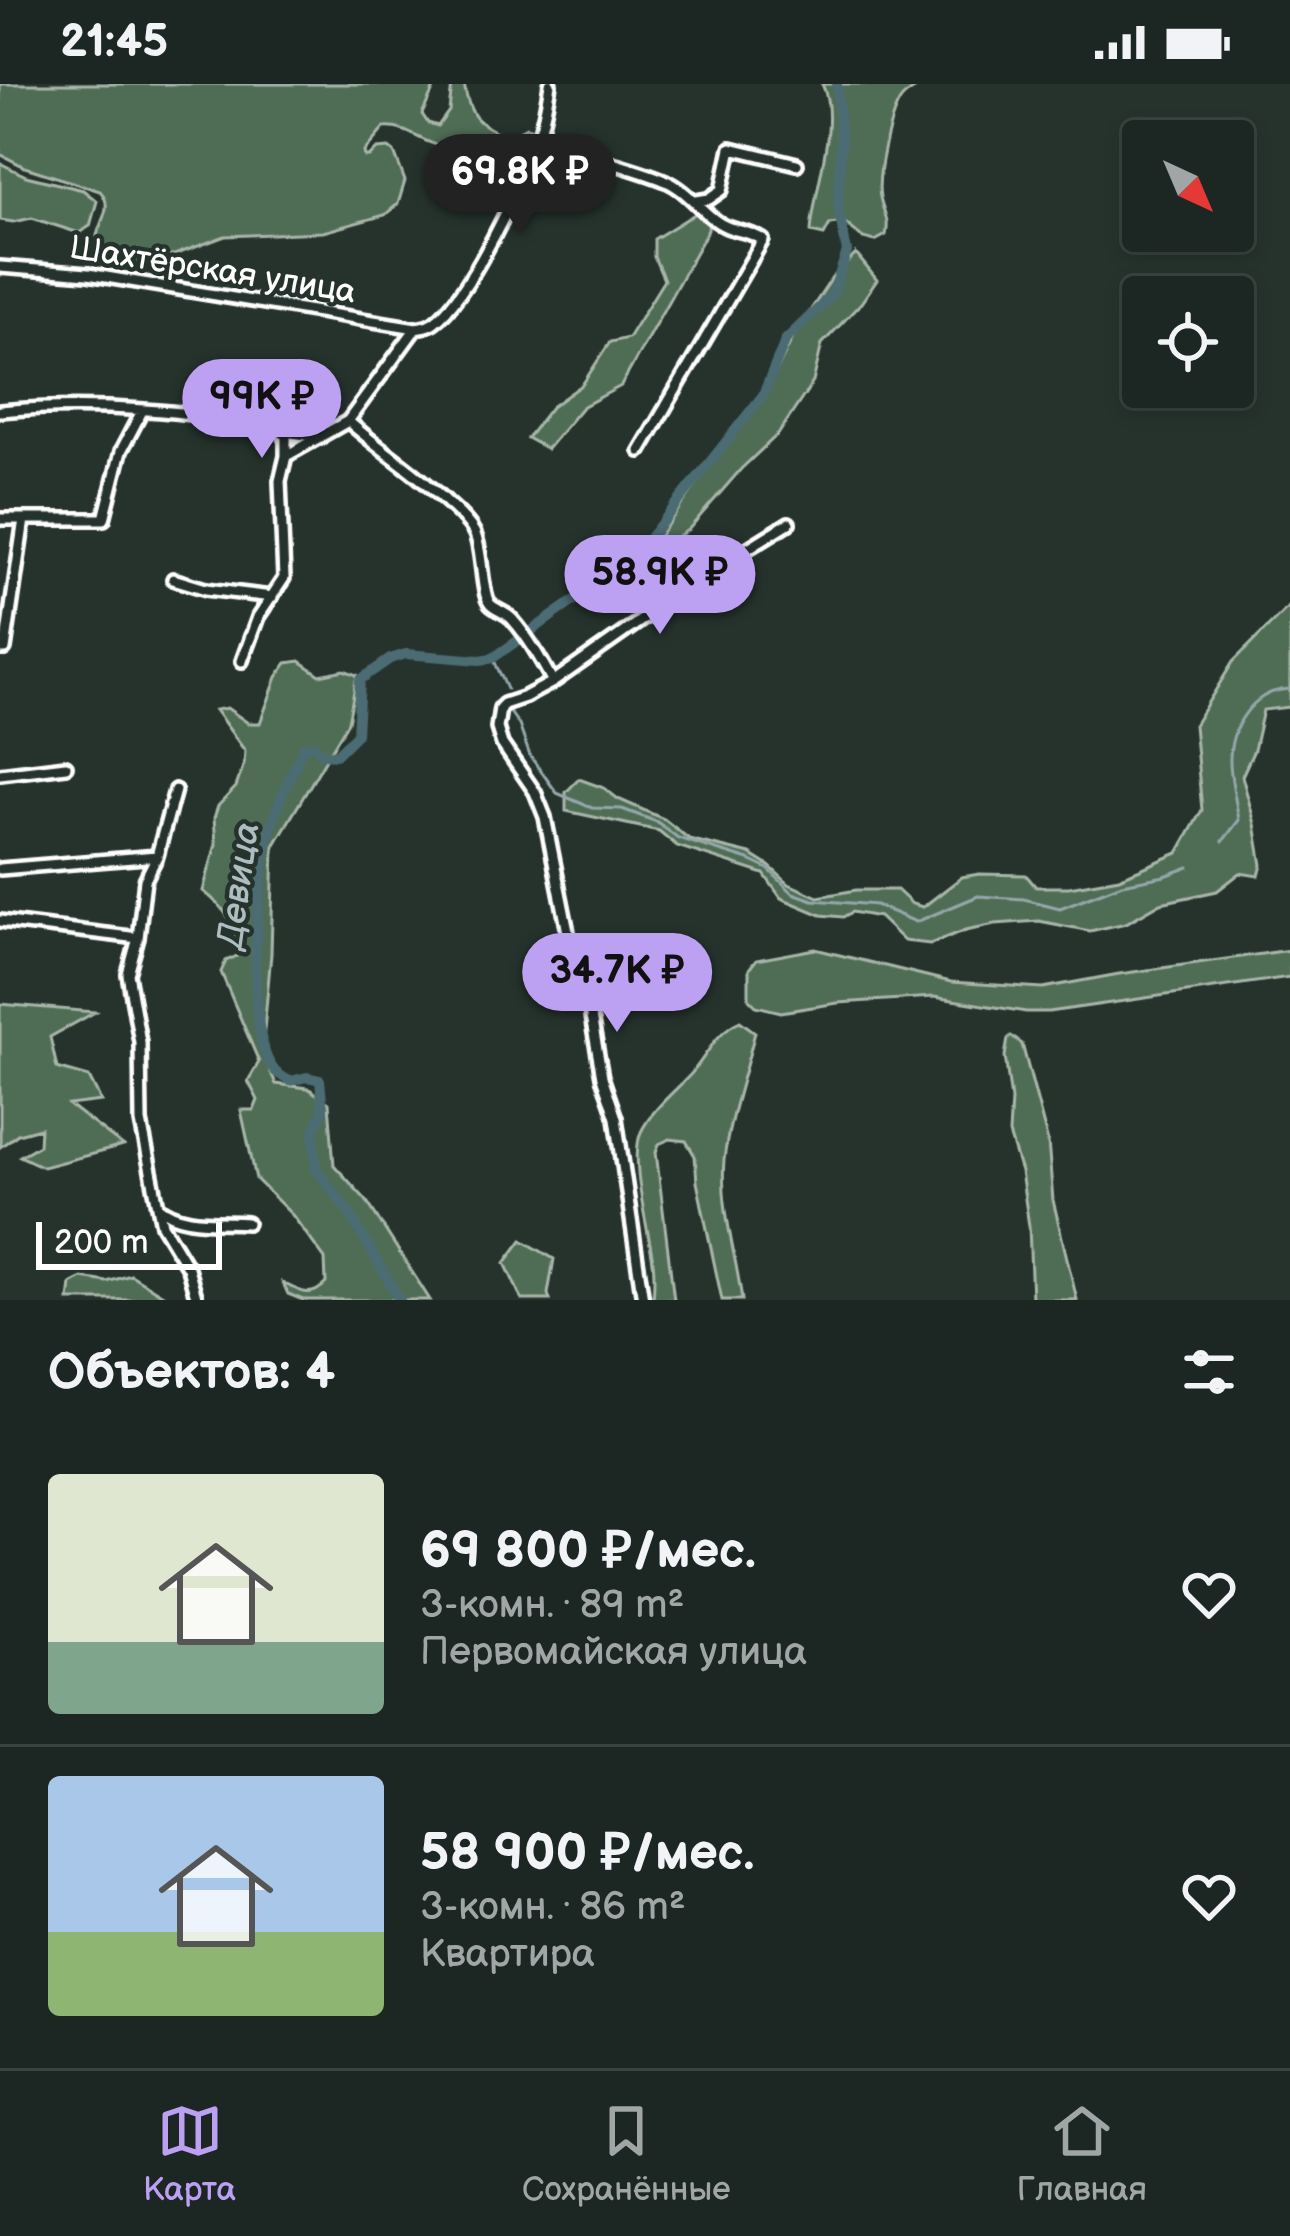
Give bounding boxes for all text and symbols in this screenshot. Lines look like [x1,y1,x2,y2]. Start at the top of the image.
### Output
text: 21:45 [60,15,168,70]
north arrow [1122,120,1254,252]
map controls [1122,120,1254,408]
pin: 69.8K ₽ [409,134,631,236]
text: 69.8K ₽ [451,149,589,196]
street label: Шахтёрская улица [67,228,359,312]
button: locate [1122,276,1254,408]
pin: 99K ₽ [178,359,346,461]
text: 99K ₽ [209,374,315,421]
pin: 58.9K ₽ [549,535,771,637]
text: 58.9K ₽ [591,550,729,597]
water label: Девица [209,819,270,953]
pin: 34.7K ₽ [506,933,728,1035]
text: 34.7K ₽ [549,948,685,995]
scale bar [36,1216,222,1269]
text: 200 m [54,1223,148,1263]
icon: filters [1176,1339,1242,1405]
text: Объектов: 4 [48,1342,335,1403]
text: 69 800 ₽/мес. [420,1521,756,1582]
icon: home [144,1522,288,1666]
icon: heart [1176,1561,1242,1627]
text: 3-комн. · 89 m² [420,1582,684,1629]
text: Первомайская улица [420,1629,807,1676]
text: 58 900 ₽/мес. [420,1823,755,1884]
icon: home [144,1824,288,1968]
icon: heart [1176,1863,1242,1929]
text: 3-комн. · 86 m² [420,1884,686,1931]
text: Квартира [420,1931,595,1978]
tab: Карта [143,2098,236,2210]
tab: Сохранённые [522,2098,731,2210]
tab: Главная [1017,2098,1147,2210]

